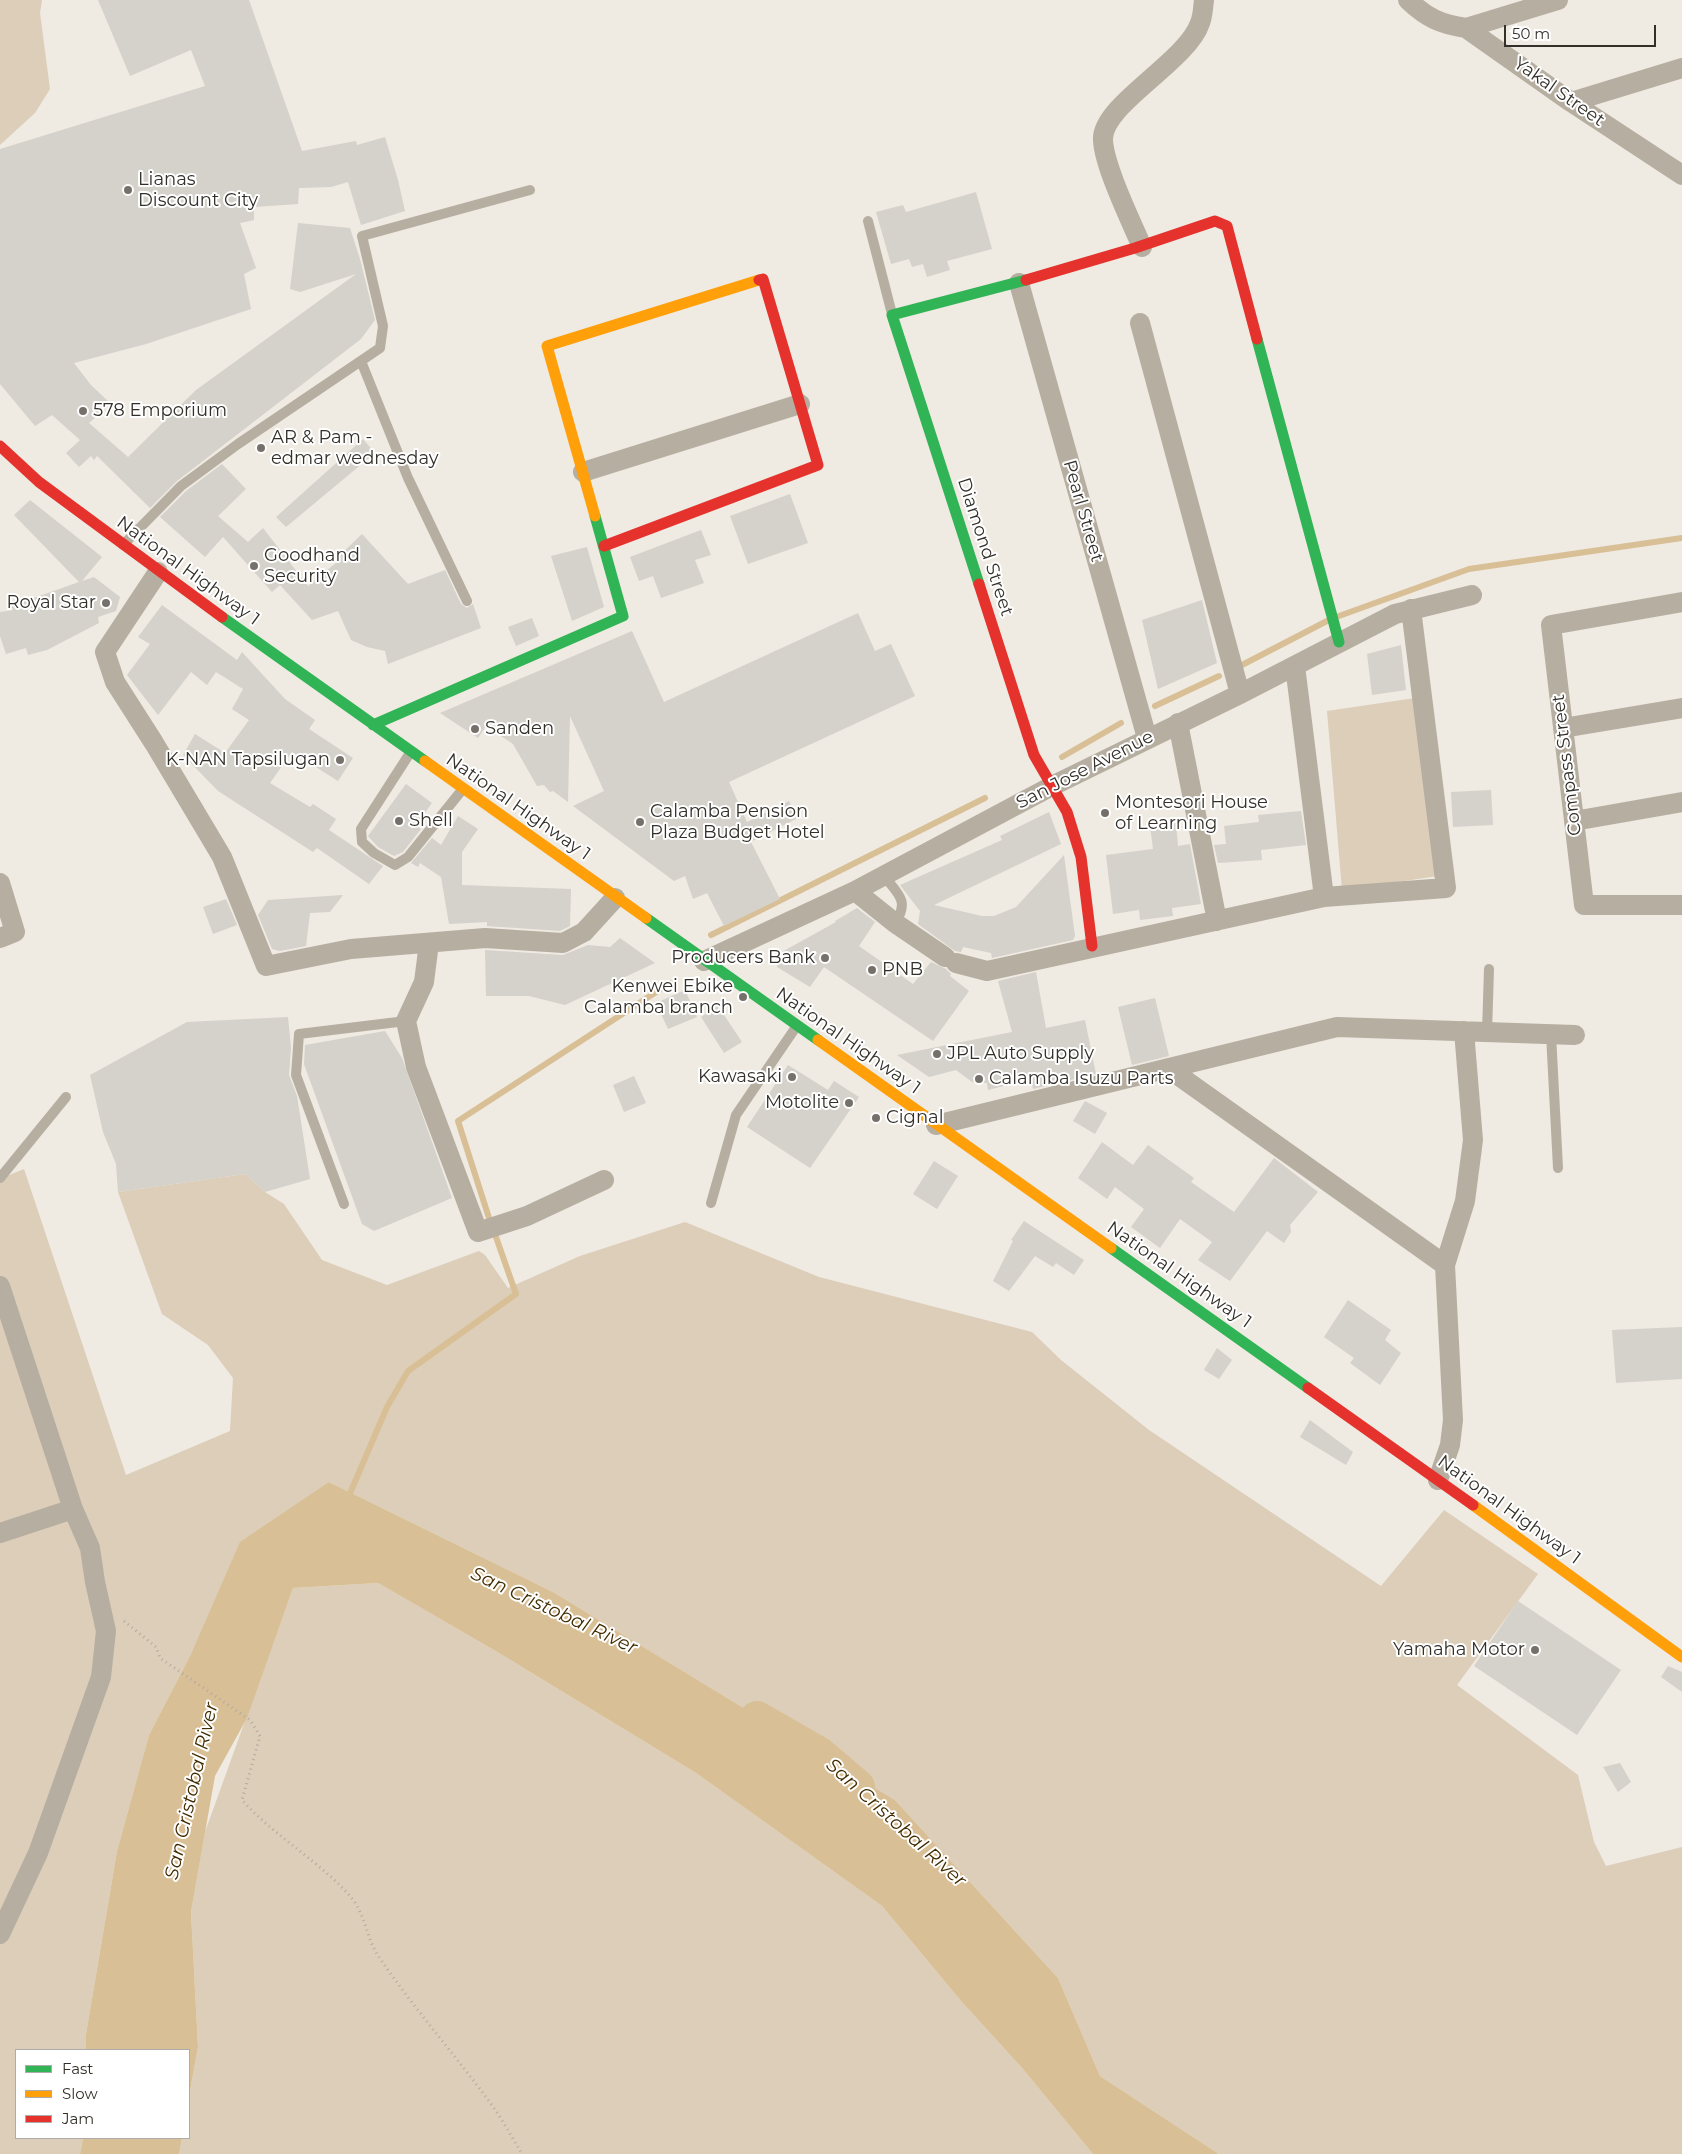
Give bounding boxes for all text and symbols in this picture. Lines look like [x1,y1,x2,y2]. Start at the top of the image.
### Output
scale bar [1507,15,1660,47]
text: 50 m [1512,24,1550,43]
street label: Yakal Street [1509,53,1609,131]
place label: Lianas Discount City [138,169,258,212]
marker: Lianas Discount City [122,184,134,196]
place label: 578 Emporium [93,400,227,422]
marker: 578 Emporium [77,405,89,417]
place label: AR & Pam - edmar wednesday [271,427,438,469]
marker: AR & Pam - edmar wednesday [255,442,267,454]
street label: Pearl Street [1058,458,1108,564]
street label: Diamond Street [952,475,1018,619]
street label: National Highway 1 [112,512,264,630]
place label: Goodhand Security [264,545,360,588]
marker: Goodhand Security [248,560,260,572]
place label: Royal Star [7,592,96,614]
marker: Royal Star [100,597,112,609]
street label: Compass Street [1548,693,1586,837]
place label: Sanden [485,718,554,740]
marker: Sanden [469,723,481,735]
street label: San Jose Avenue [1013,726,1157,814]
place label: K-NAN Tapsilugan [166,749,330,771]
street label: National Highway 1 [442,749,594,865]
marker: K-NAN Tapsilugan [334,754,346,766]
place label: Montesori House of Learning [1115,792,1268,834]
place label: Calamba Pension Plaza Budget Hotel [650,801,825,844]
marker: Montesori House of Learning [1099,807,1111,819]
place label: Shell [409,810,453,832]
marker: Shell [393,815,405,827]
marker: Calamba Pension Plaza Budget Hotel [634,816,646,828]
place label: Producers Bank [671,947,815,969]
marker: Producers Bank [819,952,831,964]
place label: PNB [882,959,923,981]
marker: PNB [866,964,878,976]
place label: Kenwei Ebike Calamba branch [584,976,733,1019]
street label: National Highway 1 [772,983,924,1099]
marker: Kenwei Ebike Calamba branch [737,991,749,1003]
place label: JPL Auto Supply [947,1043,1094,1065]
marker: JPL Auto Supply [931,1048,943,1060]
place label: Kawasaki [698,1066,782,1088]
place label: Calamba Isuzu Parts [989,1068,1173,1090]
marker: Kawasaki [786,1071,798,1083]
marker: Calamba Isuzu Parts [973,1073,985,1085]
place label: Motolite [765,1092,839,1114]
marker: Motolite [843,1097,855,1109]
place label: Cignal [886,1107,944,1129]
marker: Cignal [870,1112,882,1124]
street label: National Highway 1 [1103,1217,1255,1333]
street label: National Highway 1 [1433,1451,1585,1569]
water label: San Cristobal River [467,1562,641,1660]
place label: Yamaha Motor [1393,1639,1525,1661]
marker: Yamaha Motor [1529,1644,1541,1656]
water label: San Cristobal River [161,1700,223,1882]
water label: San Cristobal River [821,1754,971,1892]
legend [15,2049,190,2139]
text: Fast [62,2059,93,2078]
text: Slow [62,2084,98,2103]
text: Jam [62,2109,94,2128]

